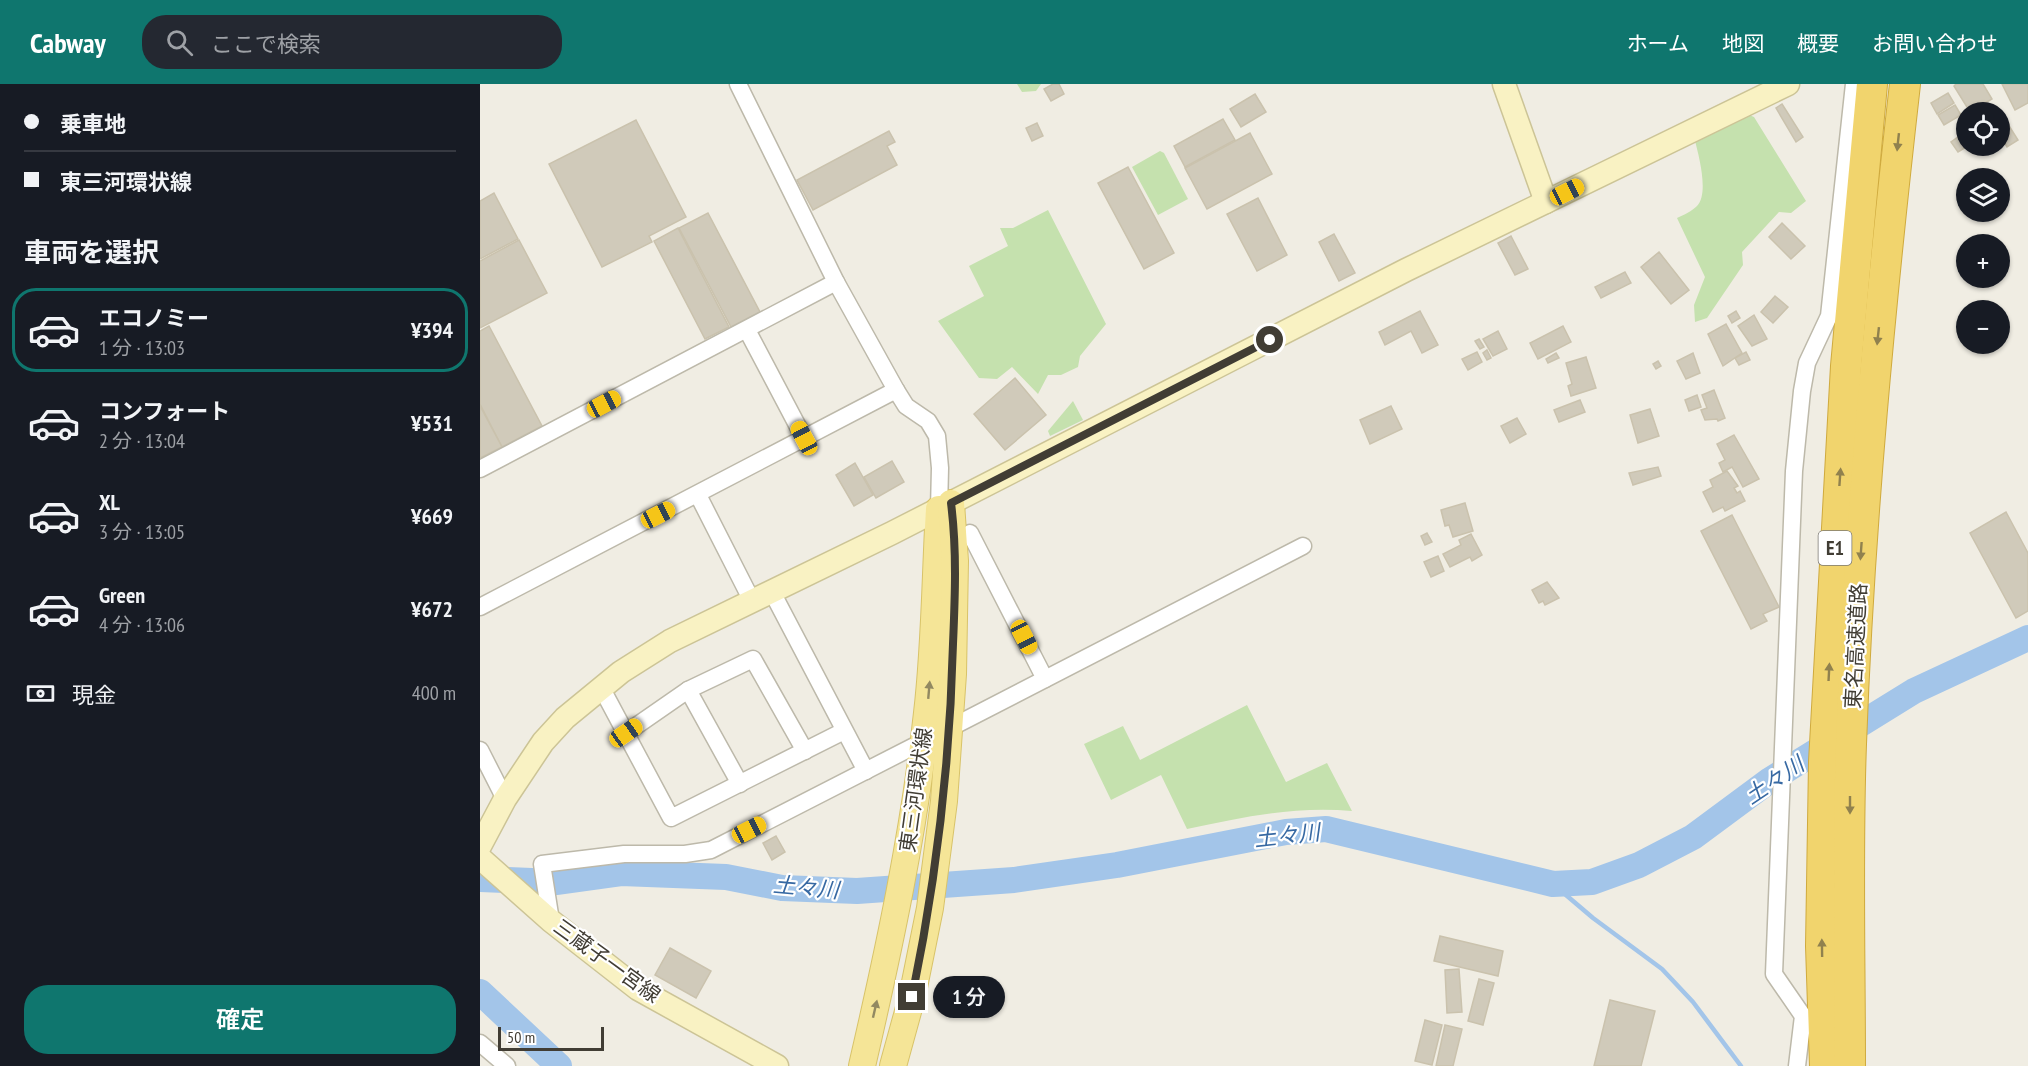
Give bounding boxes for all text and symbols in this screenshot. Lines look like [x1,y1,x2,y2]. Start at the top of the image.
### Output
search box [142,15,562,69]
text: Cabway [30,24,106,61]
icon: search [163,26,196,59]
text: ここで検索 [211,30,321,58]
text: ホーム [1627,30,1689,57]
text: 地図 [1722,30,1764,57]
text: 概要 [1797,30,1839,57]
text: お問い合わせ [1872,30,1998,57]
map controls [1956,102,2010,354]
button: locate [1956,102,2010,156]
text: 乗車地 [60,110,126,138]
one-way arrow [1893,133,1903,152]
text: 東三河環状線 [60,168,192,196]
button: layers [1956,168,2010,222]
car [1547,176,1587,208]
button: + [1956,234,2010,288]
text: 車両を選択 [24,235,159,269]
button: − [1956,300,2010,354]
icon: car [27,303,81,357]
text: エコノミー [99,304,209,332]
text: ¥394 [411,316,453,344]
route start [1256,326,1283,353]
one-way arrow [1873,327,1883,346]
text: 1 分 · 13:03 [99,335,185,361]
car [584,388,624,420]
icon: car [27,396,81,450]
text: コンフォート [99,397,230,425]
text: ¥531 [411,409,453,437]
car [788,418,820,458]
text: 2 分 · 13:04 [99,428,185,454]
one-way arrow [1835,467,1844,486]
text: XL [99,488,120,516]
icon: car [27,489,81,543]
car [638,499,678,531]
text: ¥669 [411,502,453,530]
text: 3 分 · 13:05 [99,519,185,545]
road number: E1 [1818,531,1852,565]
one-way arrow [1856,541,1866,560]
text: Green [99,581,145,609]
icon: car [27,582,81,636]
street label: 東名高速道路 [1839,582,1872,710]
text: ¥672 [411,595,453,623]
text: 4 分 · 13:06 [99,612,185,638]
car [1008,617,1040,657]
one-way arrow [1824,662,1833,681]
icon: cash [24,677,57,710]
text: 400 m [412,680,456,706]
one-way arrow [924,680,934,699]
text: 現金 [72,681,116,709]
car [606,715,646,751]
street label: 東三河環状線 [893,726,938,854]
water label: 土々川 [1739,749,1811,810]
one-way arrow [1845,795,1855,814]
car [729,814,769,846]
water label: 土々川 [1253,817,1323,852]
water label: 土々川 [772,870,842,904]
street label: 三蔵子一宮線 [548,913,666,1009]
one-way arrow [1817,939,1826,958]
callout: 1 分 [933,976,1005,1018]
route end [898,983,925,1010]
text: 1 分 [952,984,986,1010]
button: 確定 [24,985,456,1054]
one-way arrow [871,999,880,1018]
scale bar [498,1024,604,1052]
text: 50 m [507,1027,535,1047]

